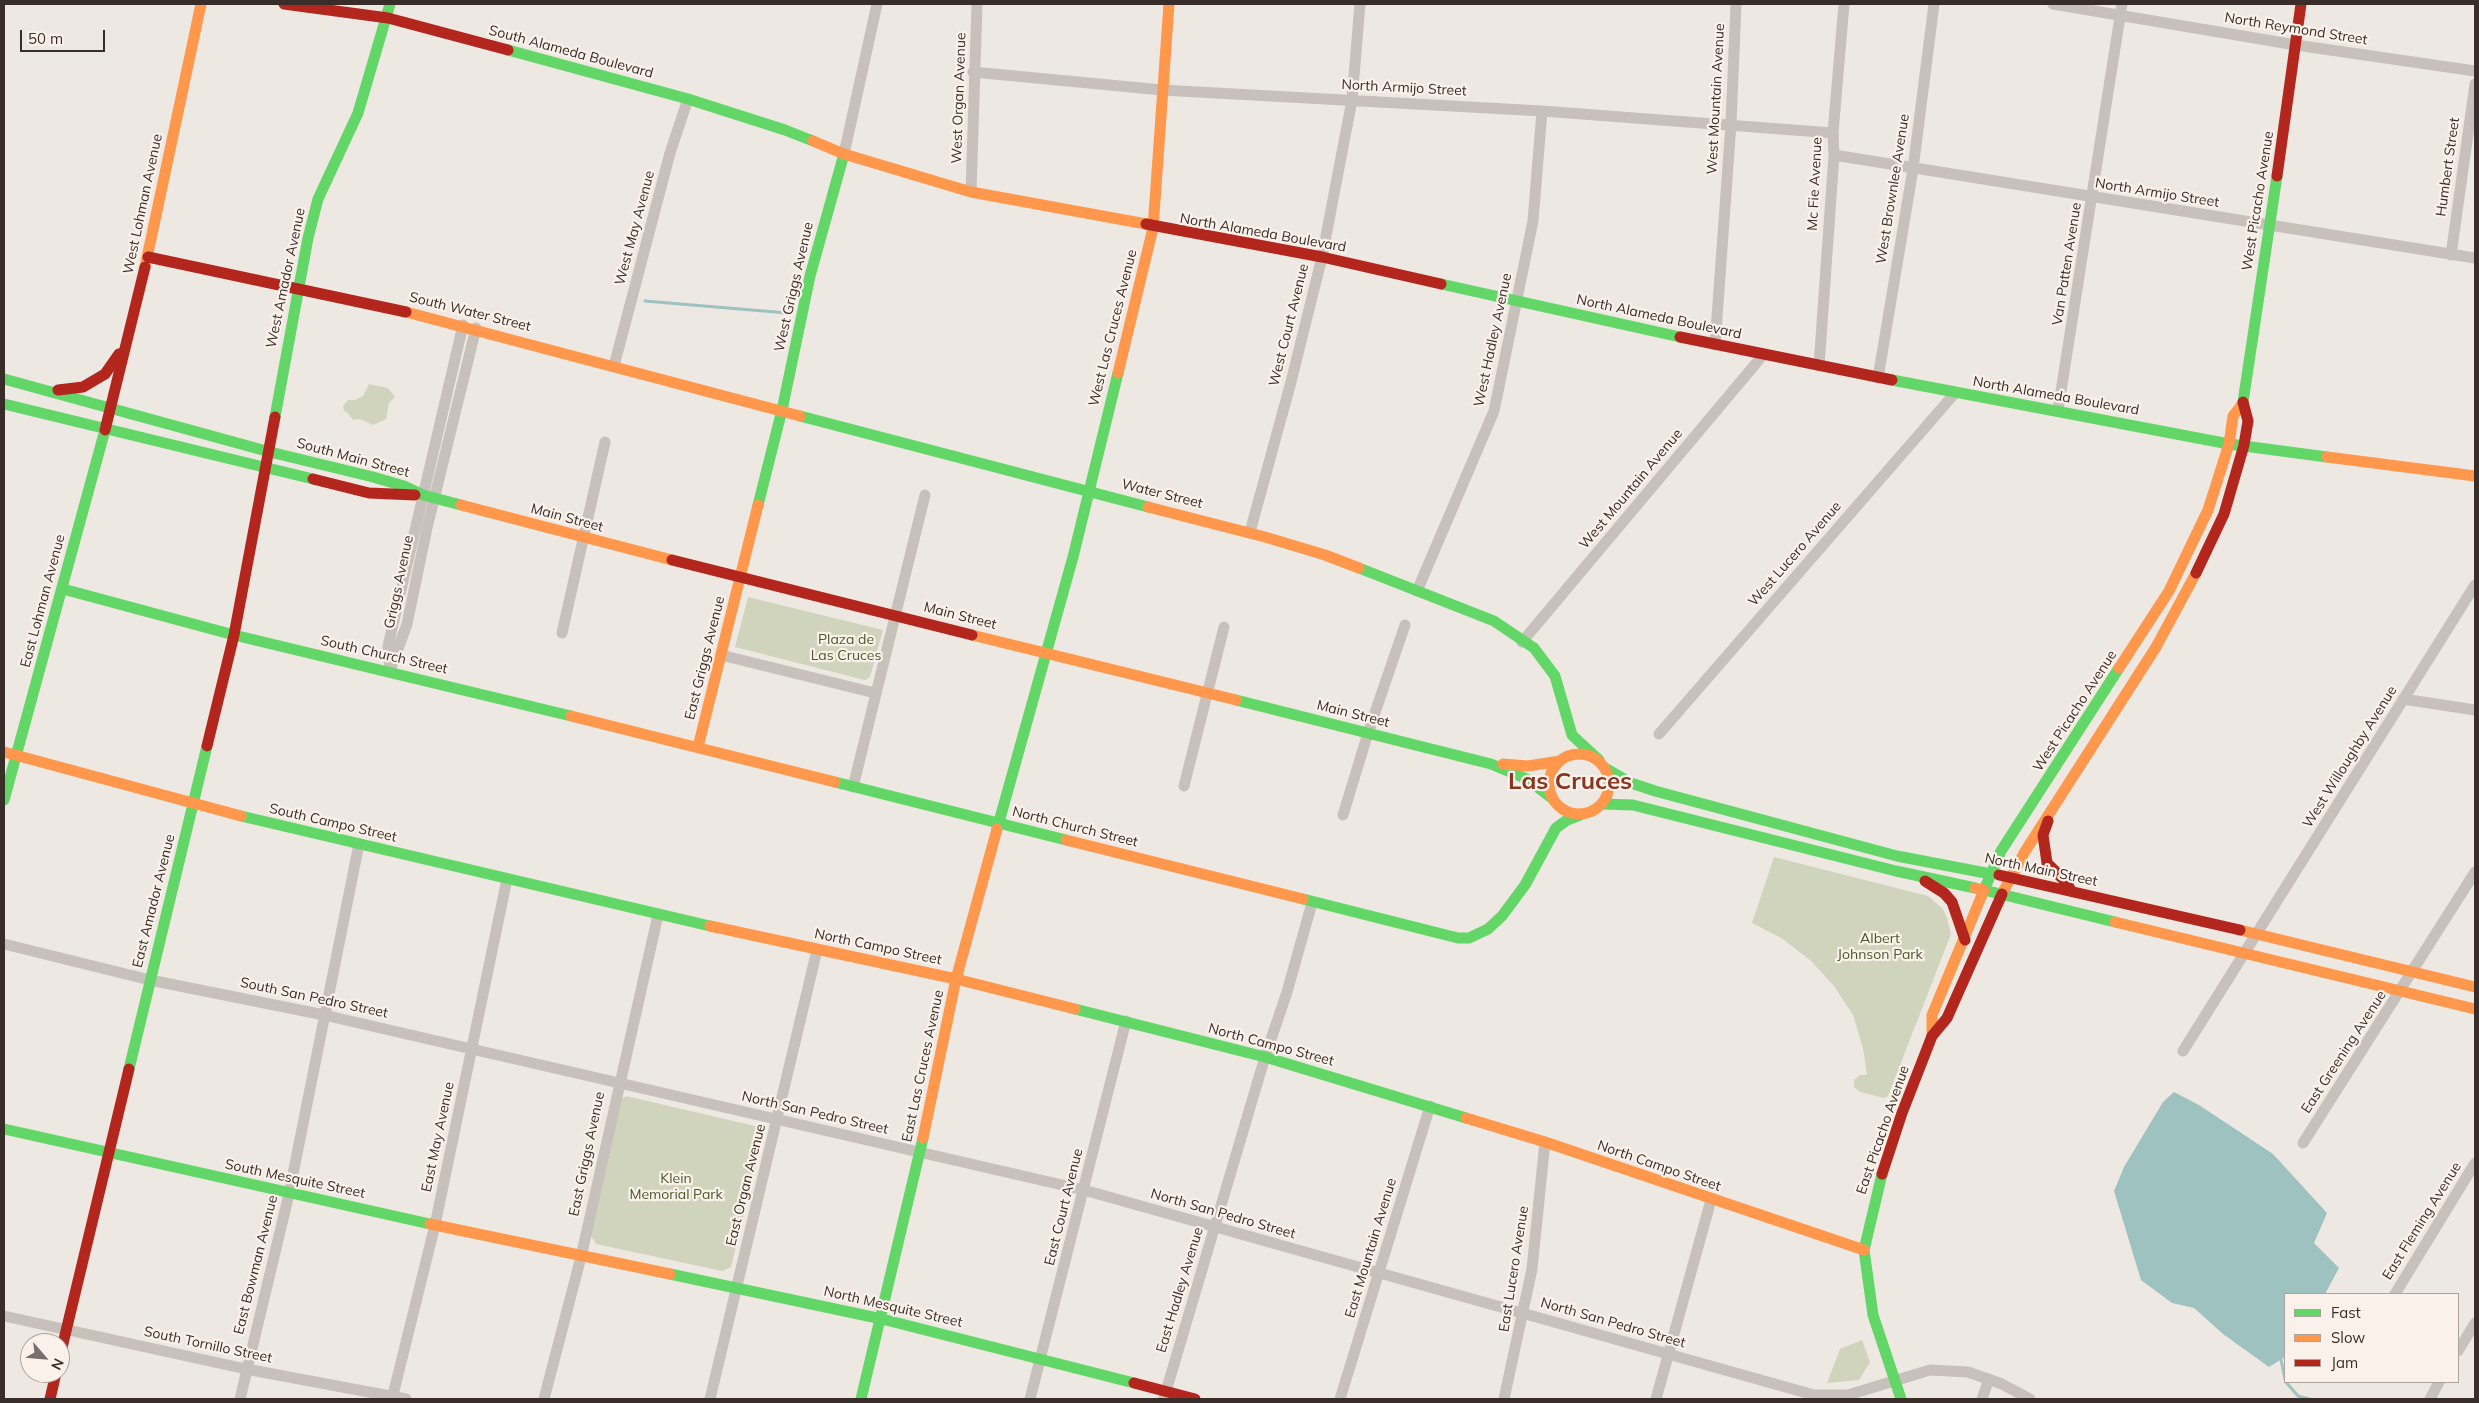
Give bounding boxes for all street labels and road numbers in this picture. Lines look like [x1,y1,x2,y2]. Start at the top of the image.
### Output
street label: North Reymond Street [2223,9,2369,49]
street label: South Alameda Boulevard [487,22,655,82]
street label: West Mountain Avenue [1704,23,1728,175]
street label: West Organ Avenue [948,32,970,164]
street label: North Armijo Street [1341,76,1467,100]
street label: West Brownlee Avenue [1873,113,1913,265]
street label: Humbert Street [2433,116,2463,218]
street label: West Picacho Avenue [2239,130,2277,272]
street label: West Lohman Avenue [120,132,166,276]
street label: Mc Fie Avenue [1804,137,1826,231]
street label: West May Avenue [612,169,658,287]
street label: North Armijo Street [2094,175,2220,211]
street label: Van Patten Avenue [2049,201,2085,327]
street label: West Amador Avenue [263,206,309,350]
street label: North Alameda Boulevard [1179,210,1347,256]
street label: West Griggs Avenue [771,220,817,354]
street label: West Las Cruces Avenue [1085,248,1141,408]
street label: West Court Avenue [1266,262,1312,388]
street label: West Hadley Avenue [1471,272,1515,408]
street label: South Water Street [408,289,532,335]
street label: North Alameda Boulevard [1575,291,1743,343]
street label: North Alameda Boulevard [1972,373,2140,419]
street label: West Mountain Avenue [1576,426,1686,552]
street label: South Main Street [295,435,411,481]
street label: Water Street [1120,476,1204,512]
street label: West Lucero Avenue [1745,498,1845,610]
street label: Main Street [529,500,605,536]
street label: East Lohman Avenue [17,533,69,669]
street label: Griggs Avenue [381,534,417,630]
street label: East Griggs Avenue [682,594,728,722]
street label: Main Street [922,599,998,633]
street label: South Church Street [319,632,449,678]
street label: West Picacho Avenue [2030,647,2120,775]
street label: West Willoughby Avenue [2299,683,2401,831]
street label: Main Street [1315,697,1391,731]
street label: South Campo Street [268,800,398,846]
street label: North Church Street [1010,803,1140,851]
street label: East Amador Avenue [129,833,179,969]
street label: North Main Street [1983,850,2099,890]
street label: North Campo Street [813,925,943,969]
street label: South San Pedro Street [239,974,389,1022]
street label: East Greening Avenue [2298,987,2390,1117]
street label: East Las Cruces Avenue [899,988,947,1144]
street label: North Campo Street [1206,1020,1336,1070]
street label: East Picacho Avenue [1853,1063,1913,1197]
street label: East May Avenue [418,1080,458,1194]
street label: North San Pedro Street [740,1088,890,1138]
street label: East Griggs Avenue [566,1090,608,1218]
street label: East Organ Avenue [723,1122,769,1248]
street label: North Campo Street [1595,1137,1723,1195]
street label: East Court Avenue [1041,1147,1087,1267]
street label: South Mesquite Street [223,1156,367,1202]
street label: East Fleming Avenue [2379,1159,2465,1283]
street label: East Mountain Avenue [1342,1176,1400,1320]
street label: North San Pedro Street [1149,1185,1297,1243]
street label: East Bowman Avenue [231,1194,281,1336]
street label: East Lucero Avenue [1496,1205,1532,1333]
street label: East Hadley Avenue [1153,1225,1207,1355]
street label: North Mesquite Street [822,1283,964,1331]
street label: North San Pedro Street [1539,1294,1687,1352]
street label: South Tornillo Street [142,1323,274,1367]

